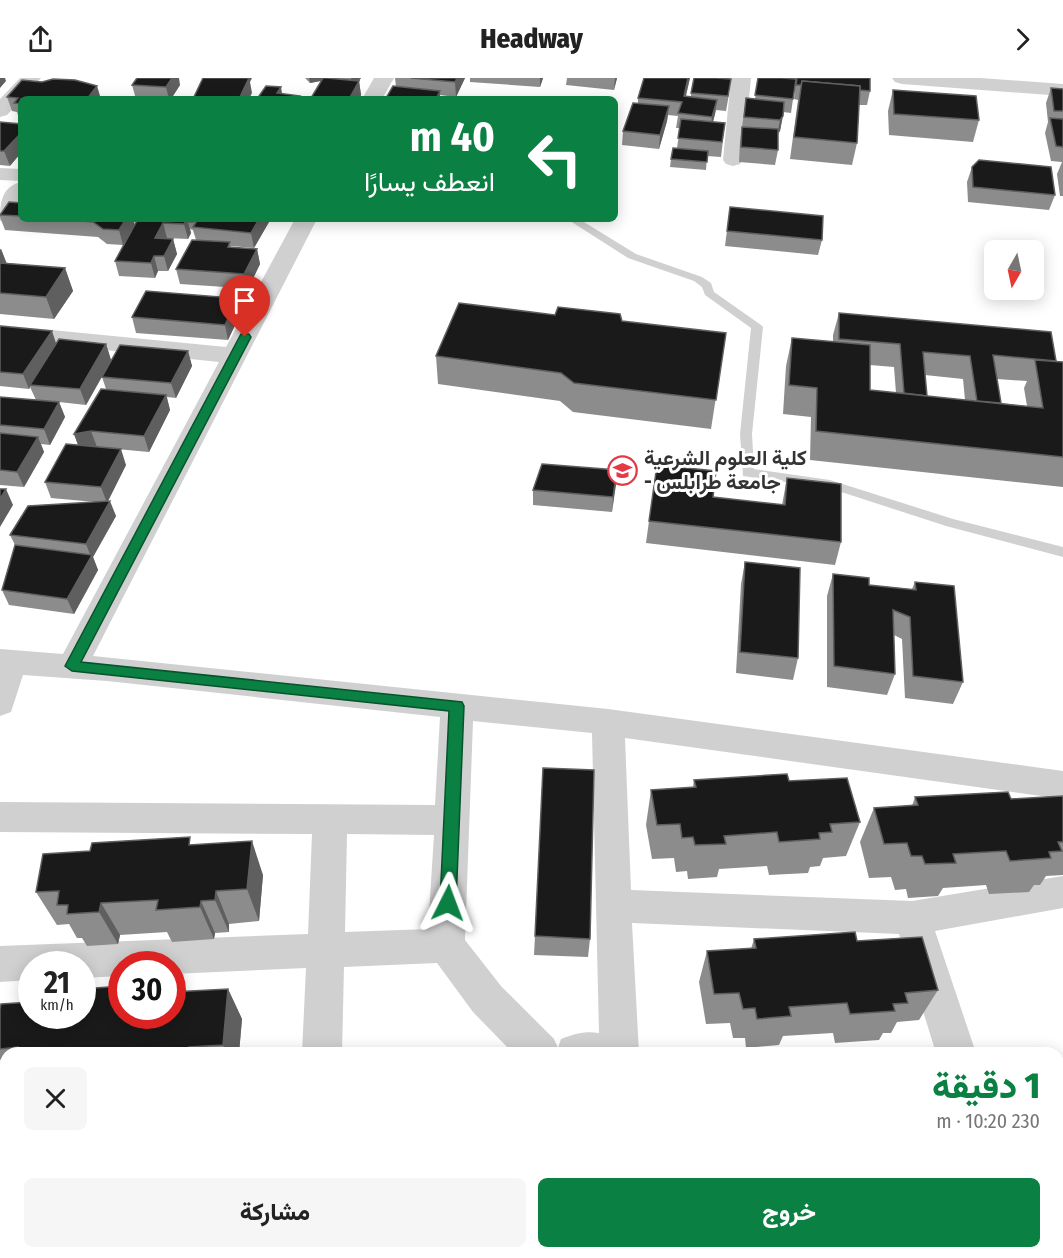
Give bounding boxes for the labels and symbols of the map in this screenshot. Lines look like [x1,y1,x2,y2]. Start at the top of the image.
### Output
north arrow [984,240,1044,300]
pin [219,275,270,337]
place label: كلية العلوم الشرعية - جامعة طرابلس [644,445,807,495]
school or university icon: كلية العلوم الشرعية - جامعة طرابلس [607,454,639,486]
position arrow [416,871,480,935]
speed limit sign: 30 [108,951,186,1029]

